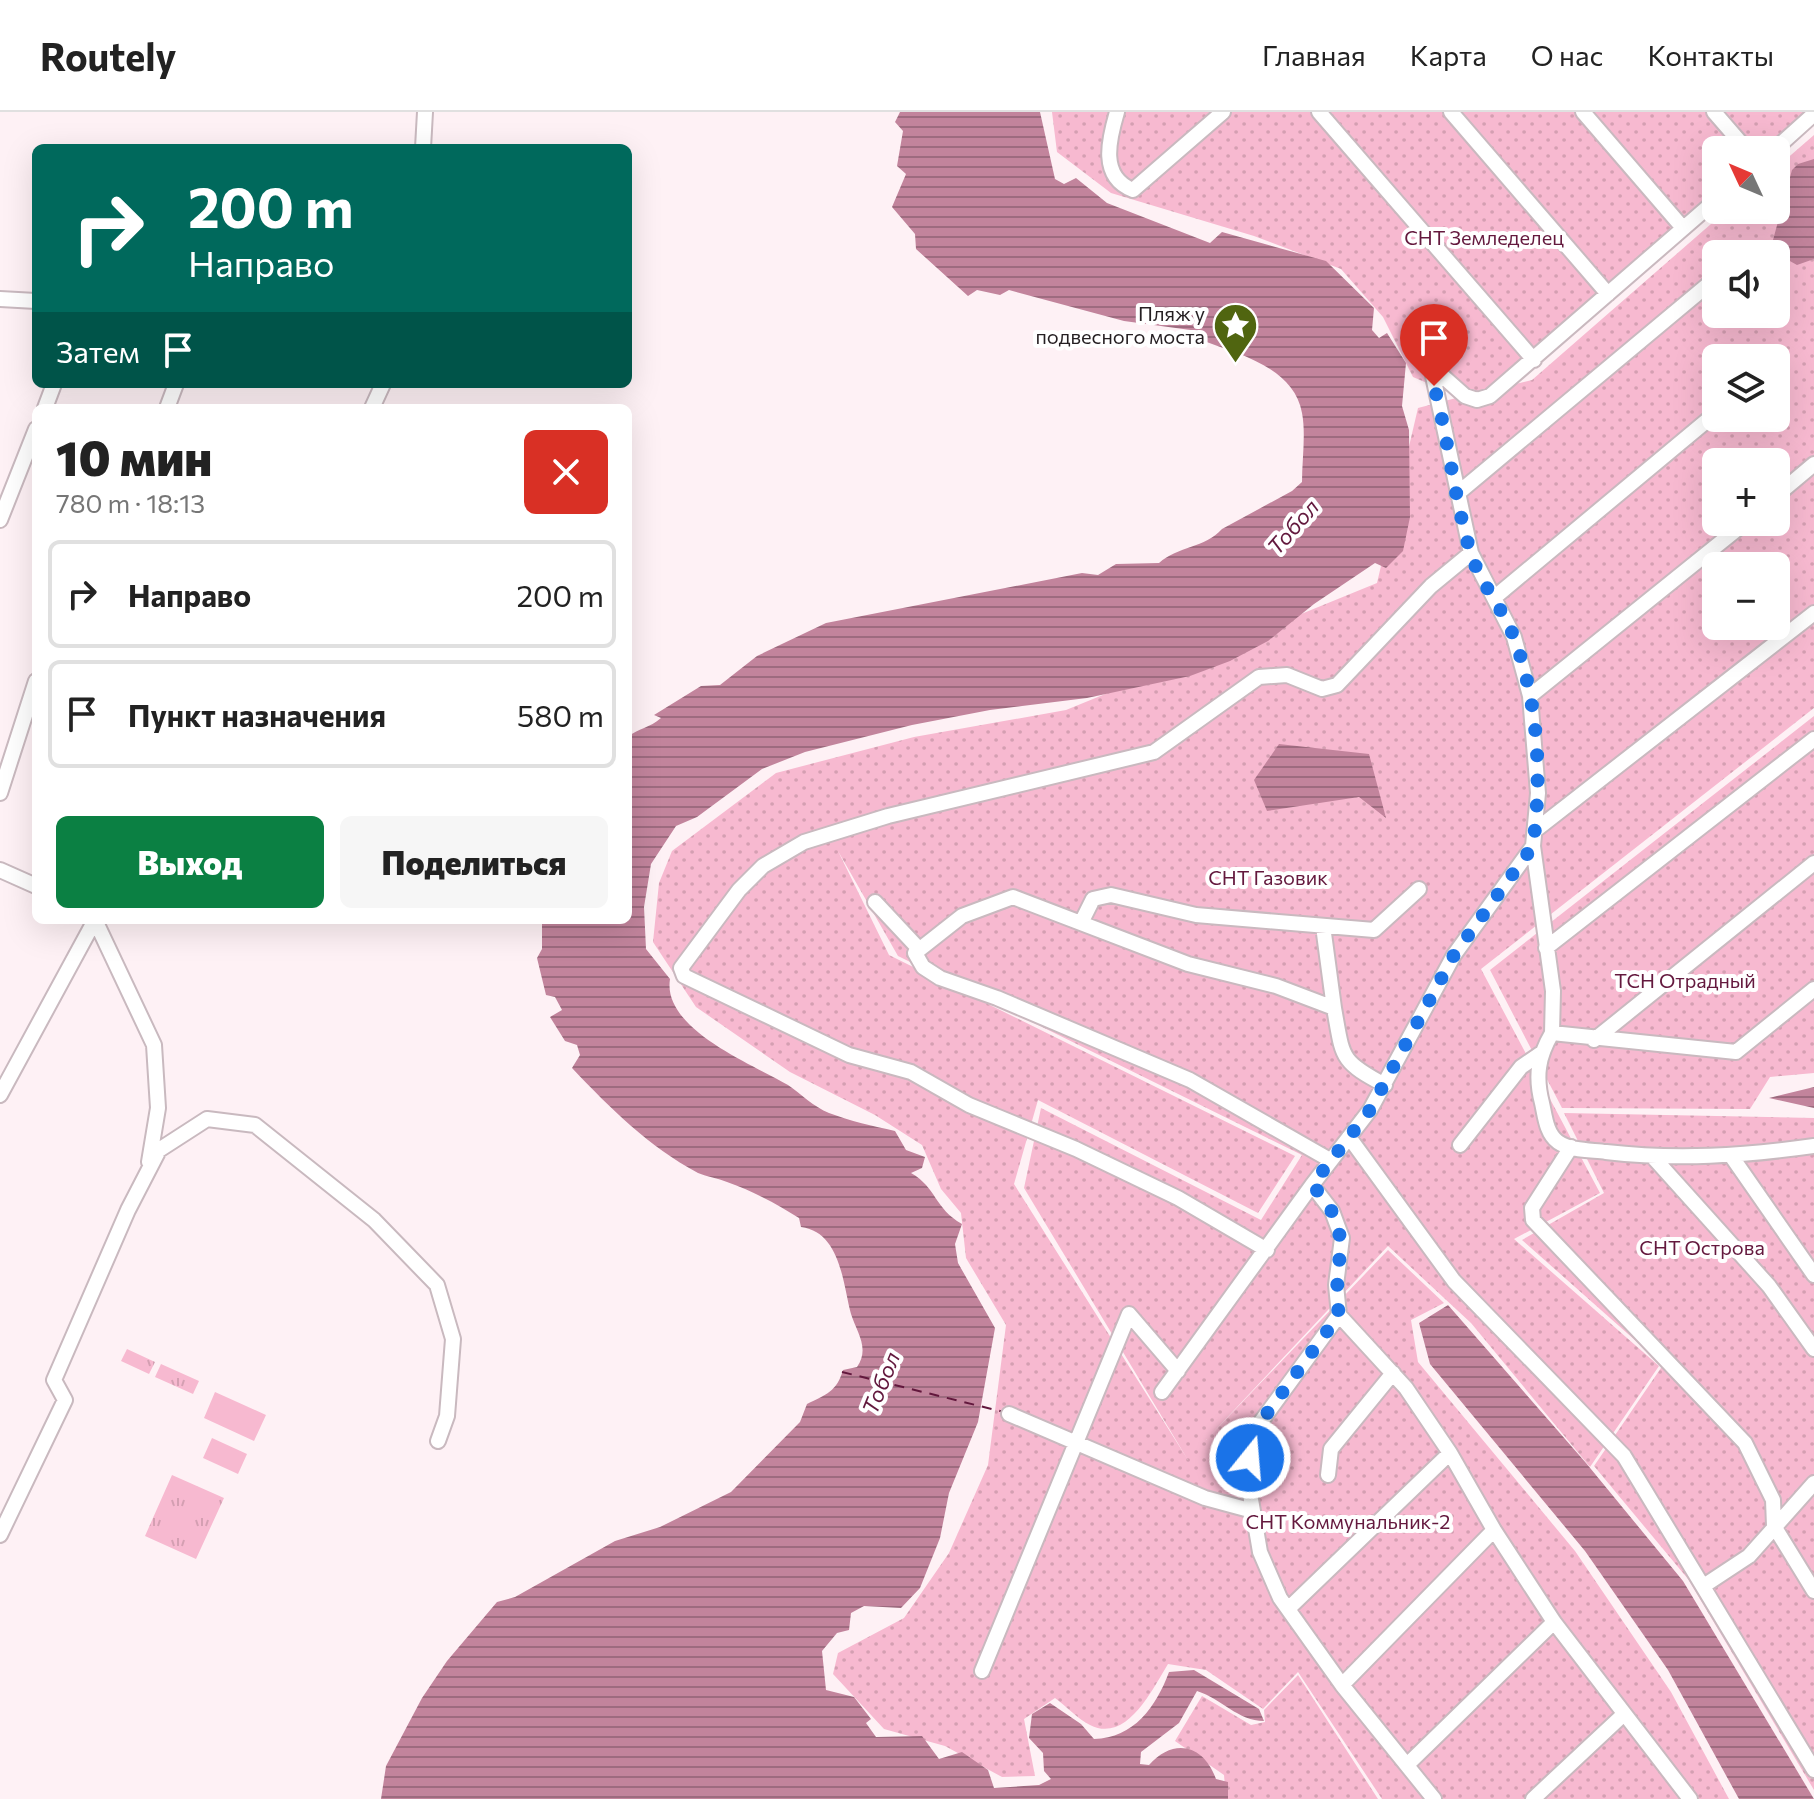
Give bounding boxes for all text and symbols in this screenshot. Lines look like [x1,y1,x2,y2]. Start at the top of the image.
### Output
text: Routely [40,32,176,79]
text: Главная [1262,38,1366,72]
text: Карта [1410,38,1487,72]
text: О нас [1531,38,1603,72]
text: Контакты [1647,38,1774,72]
north arrow [1702,136,1790,224]
map controls [1702,136,1790,640]
text: 200 m [188,171,354,240]
icon: right [56,176,160,280]
park label: СНТ Земледелец [1404,225,1564,249]
text: Направо [188,240,334,284]
button: sound [1702,240,1790,328]
place label: Пляж у подвесного моста [1035,301,1205,348]
place icon: Пляж у подвесного моста [1212,302,1260,365]
pin [1400,304,1468,386]
icon: arrive [1412,316,1456,360]
icon: arrive [156,328,200,372]
text: Затем [56,332,140,369]
button: layers [1702,344,1790,432]
text: 10 мин [56,427,212,486]
button: close [524,430,608,514]
button: + [1702,448,1790,536]
text: 780 m · 18:13 [56,487,205,518]
water label: Тобол [1261,493,1324,560]
button: − [1702,552,1790,640]
icon: right [60,572,104,616]
text: Направо [128,576,251,613]
text: 200 m [516,576,604,613]
icon: arrive [60,692,104,736]
text: Пункт назначения [128,696,386,733]
text: 580 m [517,696,604,733]
button: Выход [56,816,324,908]
button: Поделиться [340,816,608,908]
park label: СНТ Газовик [1208,865,1328,889]
park label: ТСН Отрадный [1614,968,1756,992]
park label: СНТ Острова [1639,1235,1765,1259]
water label: Тобол [856,1348,905,1418]
position arrow [1208,1416,1292,1500]
park label: СНТ Коммунальник-2 [1246,1509,1450,1533]

